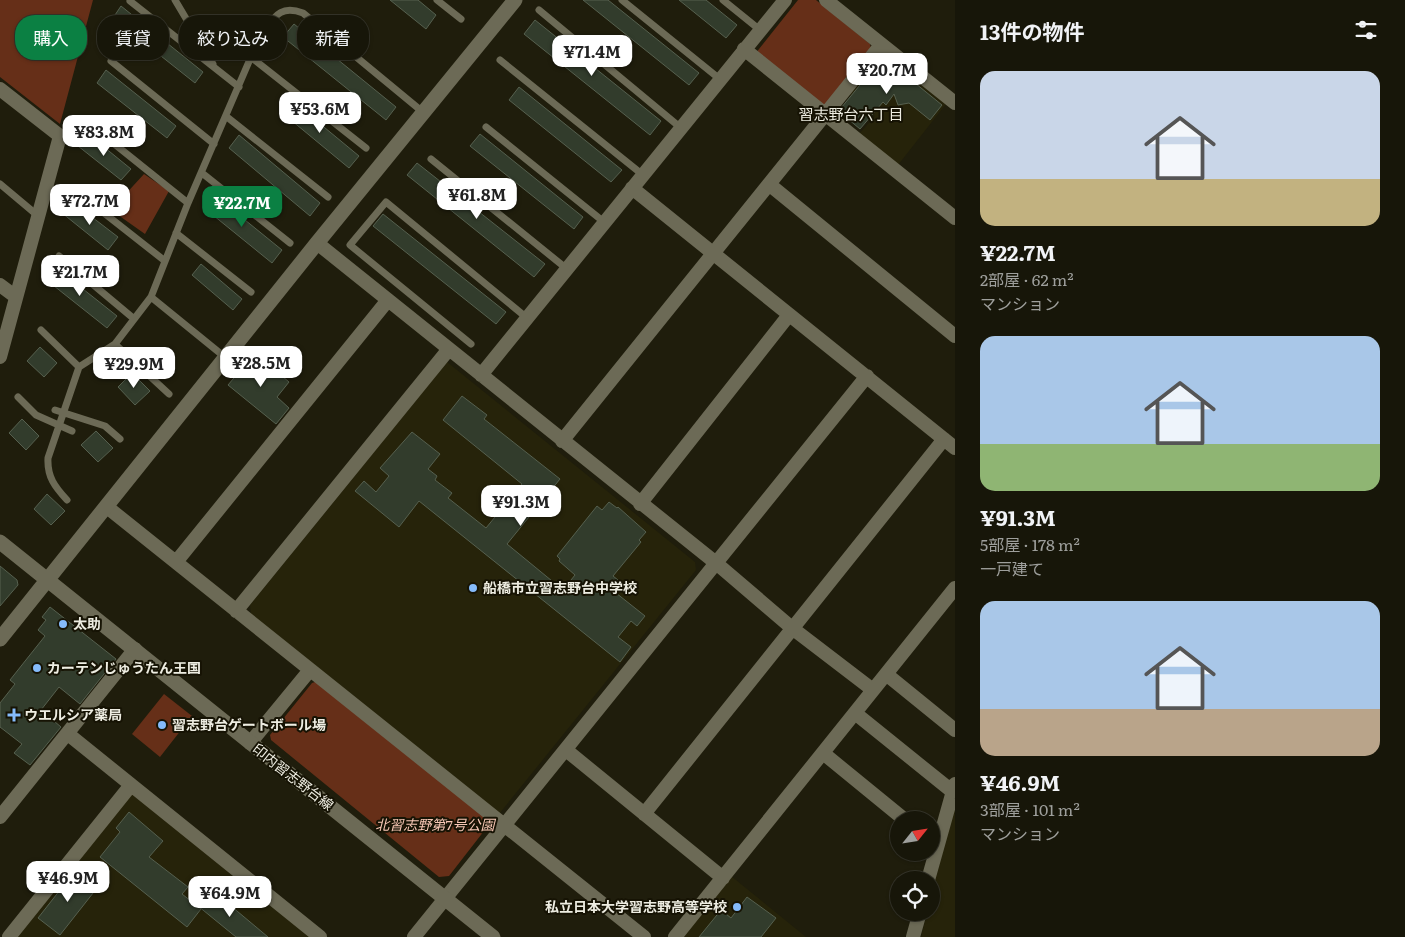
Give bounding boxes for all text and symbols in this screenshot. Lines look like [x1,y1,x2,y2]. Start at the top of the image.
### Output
chip: 購入 [15,15,87,60]
chip: 賃貸 [97,15,169,60]
chip: 絞り込み [179,15,287,60]
chip: 新着 [297,15,369,60]
text: 13件の物件 [980,15,1084,46]
icon: filters [1352,16,1380,44]
pin: ¥71.4M [551,34,633,77]
text: ¥71.4M [563,39,621,63]
pin: ¥20.7M [846,52,928,95]
text: ¥20.7M [858,57,916,81]
pin: ¥53.6M [279,92,361,134]
text: ¥53.6M [290,96,350,120]
district label: 習志野台六丁目 [798,102,904,125]
icon: home [1135,103,1225,193]
pin: ¥83.8M [63,114,145,157]
text: ¥83.8M [74,119,134,143]
pin: ¥61.8M [436,178,518,220]
text: ¥61.8M [448,182,506,206]
pin: ¥72.7M [49,184,131,226]
pin: ¥22.7M [201,186,283,228]
text: ¥72.7M [61,188,119,212]
text: ¥22.7M [213,190,271,214]
text: ¥22.7M [980,236,1056,267]
pin: ¥21.7M [39,254,121,297]
text: ¥21.7M [52,259,108,283]
text: 2部屋 · 62 m² [980,267,1074,291]
text: マンション [980,291,1060,315]
pin: ¥29.9M [93,346,175,389]
pin: ¥28.5M [220,346,302,388]
text: ¥28.5M [231,350,291,374]
text: ¥29.9M [104,351,164,375]
icon: home [1135,368,1225,458]
pin: ¥91.3M [480,484,562,527]
text: ¥91.3M [492,489,550,513]
text: ¥91.3M [980,501,1056,532]
text: 5部屋 · 178 m² [980,532,1080,556]
text: 一戸建て [980,556,1044,580]
place label: 船橋市立習志野台中学校 [483,577,637,597]
marker: 船橋市立習志野台中学校 [467,582,479,594]
place label: 太助 [73,613,101,633]
marker: 太助 [57,618,69,630]
icon: home [1135,633,1225,723]
place label: カーテンじゅうたん王国 [47,657,201,677]
marker: カーテンじゅうたん王国 [31,662,43,674]
place label: ウエルシア薬局 [24,704,122,724]
marker: ウエルシア薬局 [8,709,20,721]
place label: 習志野台ゲートボール場 [172,714,326,734]
marker: 習志野台ゲートボール場 [156,719,168,731]
street label: 印内習志野台線 [249,738,338,814]
text: ¥46.9M [980,766,1060,797]
text: 3部屋 · 101 m² [980,797,1080,821]
north arrow [890,811,940,861]
map controls [890,811,940,921]
park label: 北習志野第7号公園 [375,814,497,834]
text: マンション [980,821,1060,845]
pin: ¥46.9M [27,860,109,903]
text: ¥46.9M [37,865,99,889]
button: locate [890,871,940,921]
pin: ¥64.9M [189,876,271,918]
text: ¥64.9M [199,880,261,904]
place label: 私立日本大学習志野高等学校 [545,896,727,916]
marker: 私立日本大学習志野高等学校 [731,901,743,913]

